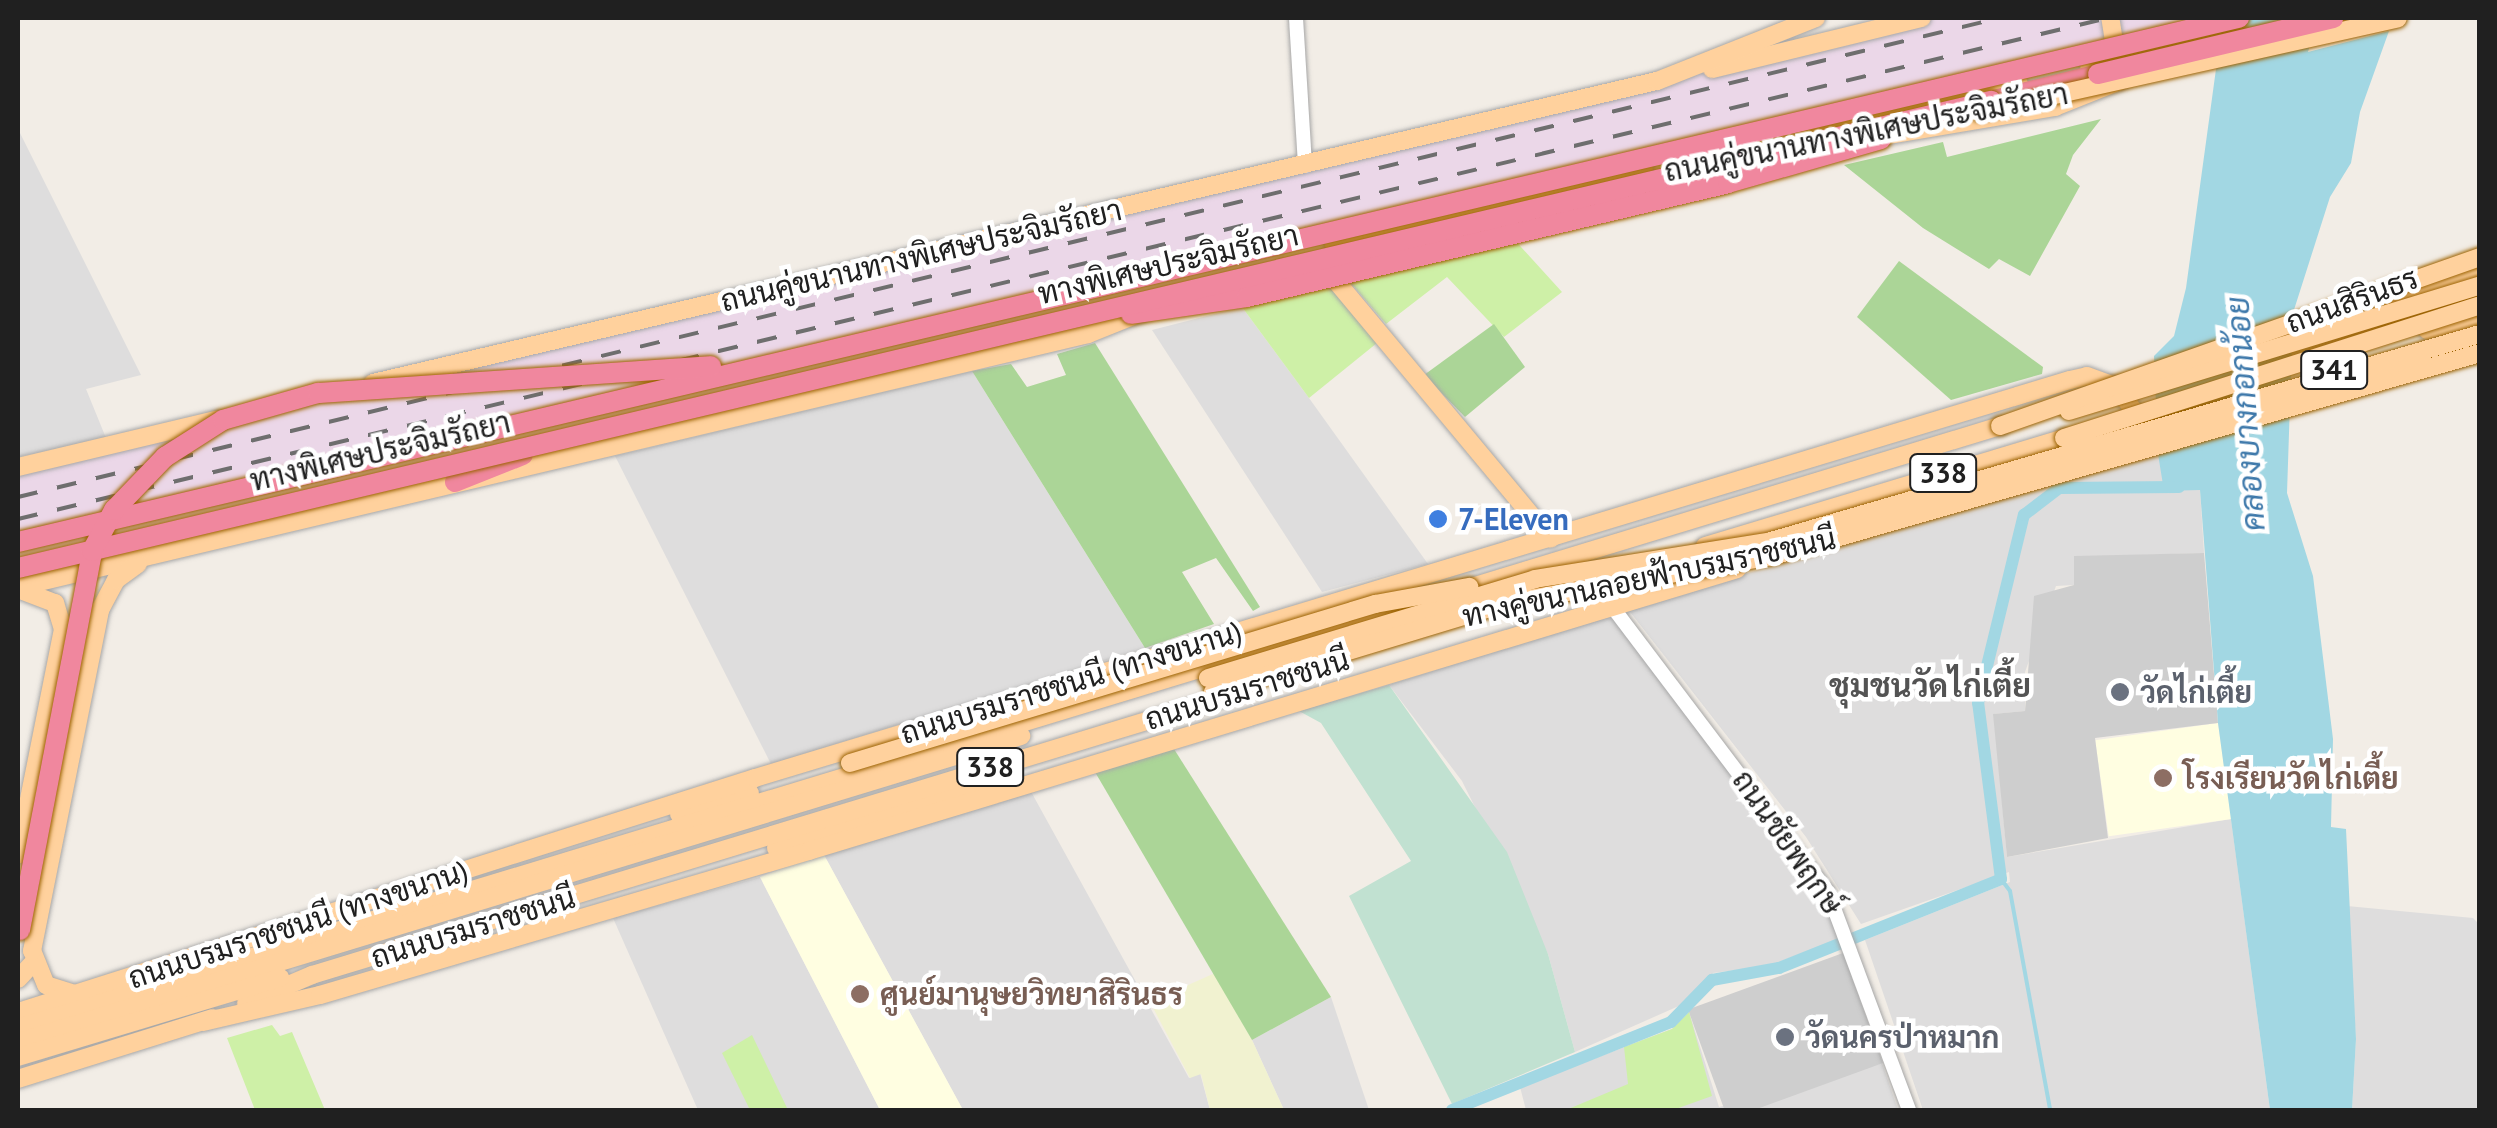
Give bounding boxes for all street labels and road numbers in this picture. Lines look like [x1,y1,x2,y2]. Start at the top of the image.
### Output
street label: ถนนคู่ขนานทางพิเศษประจิมรัถยา [1661,75,2071,189]
street label: ถนนคู่ขนานทางพิเศษประจิมรัถยา [717,191,1125,319]
street label: ทางพิเศษประจิมรัถยา [1034,217,1302,311]
street label: ถนนสิรินธร [2281,260,2423,340]
road number: 341 [2299,347,2369,393]
street label: ทางพิเศษประจิมรัถยา [246,404,514,498]
road number: 338 [1908,450,1978,496]
street label: ทางคู่ขนานลอยฟ้าบรมราชชนนี [1459,520,1839,634]
street label: ถนนบรมราชชนนี (ทางขนาน) [896,613,1246,751]
street label: ถนนบรมราชชนนี [1141,641,1353,737]
road number: 338 [955,744,1025,790]
street label: ถนนชัยพฤกษ์ [1725,763,1851,921]
street label: ถนนบรมราชชนนี (ทางขนาน) [124,852,472,996]
street label: ถนนบรมราชชนนี [367,879,579,975]

